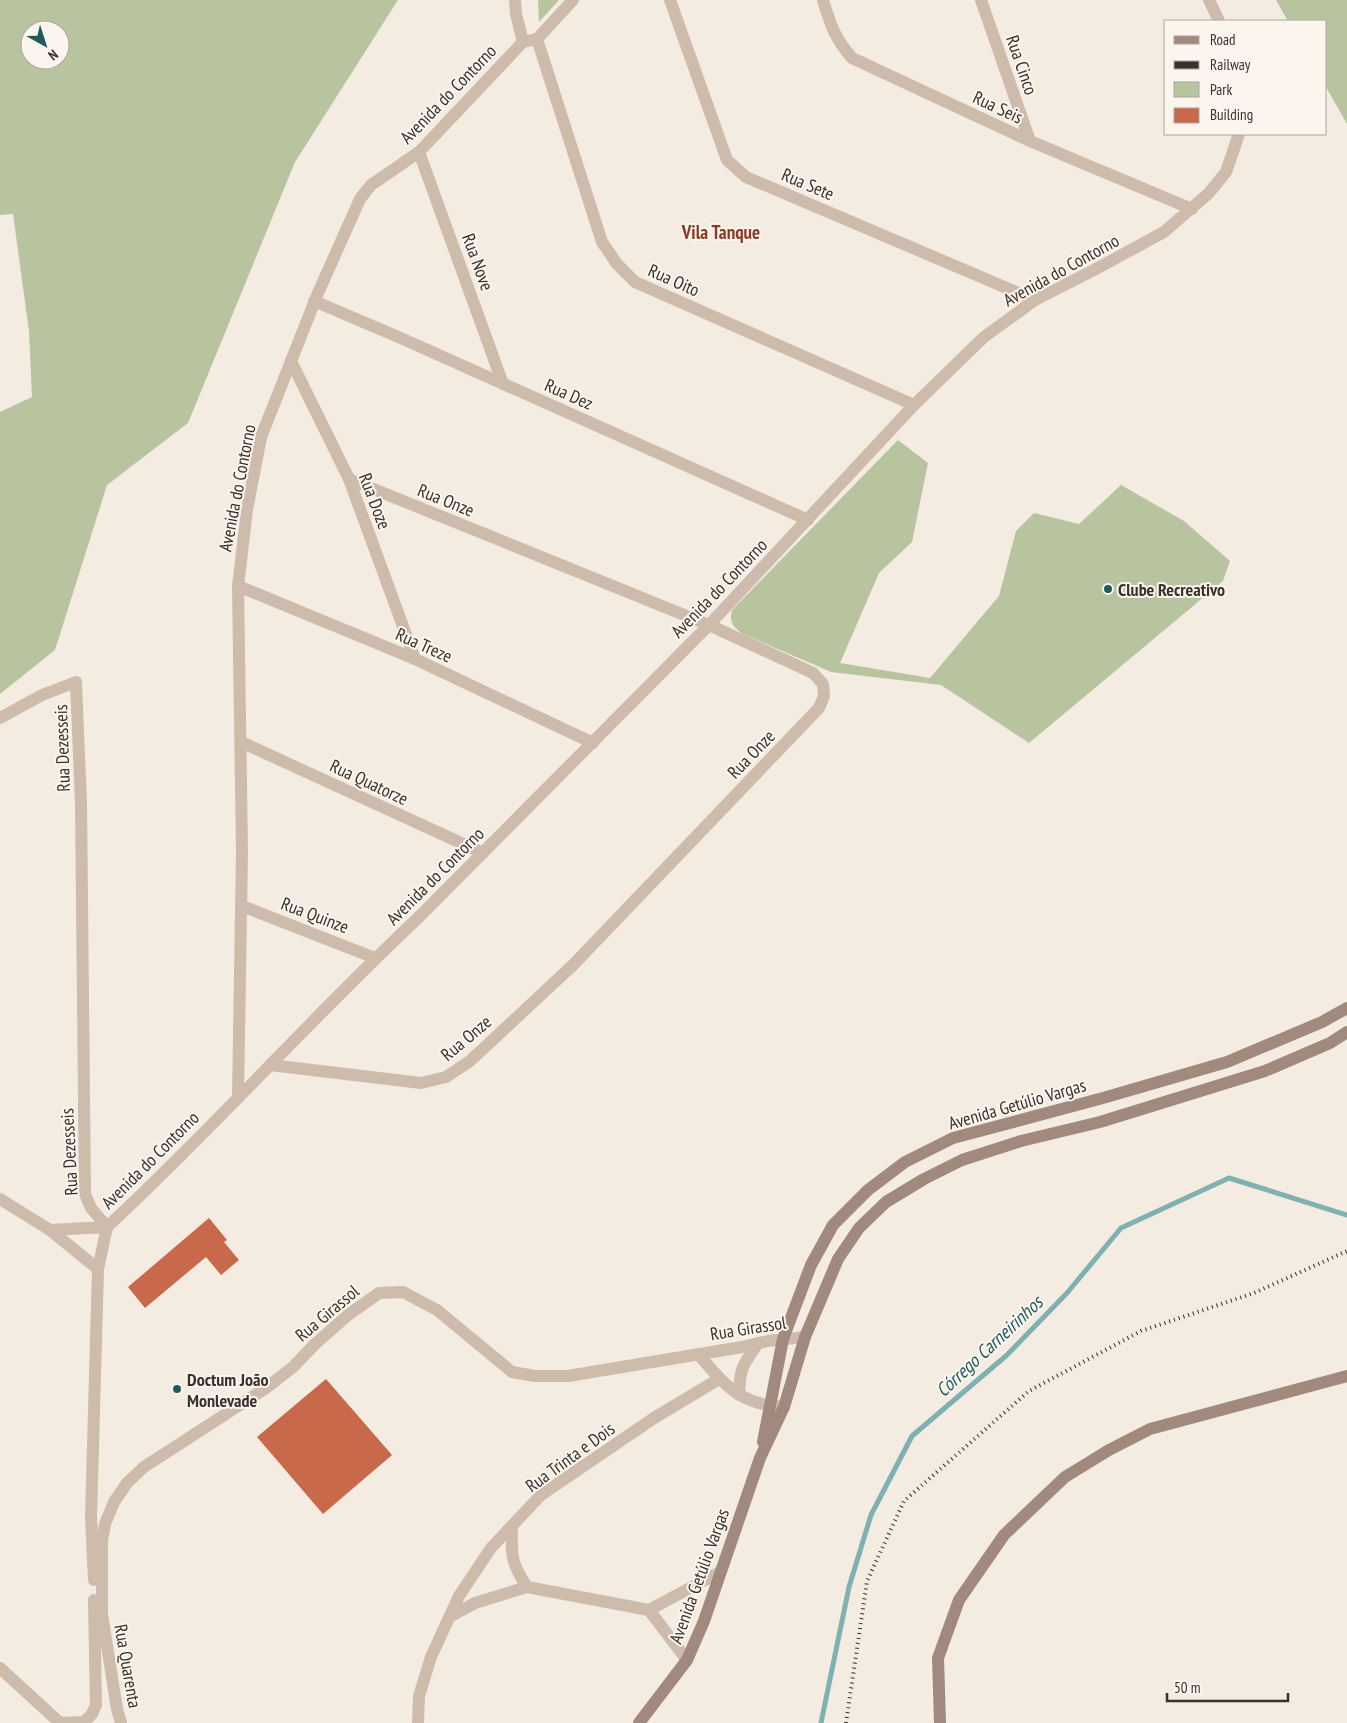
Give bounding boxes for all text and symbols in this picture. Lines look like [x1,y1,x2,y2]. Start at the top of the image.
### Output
north arrow [20,20,70,70]
legend [1164,20,1327,135]
text: Road [1210,30,1236,49]
street label: Rua Cinco [1001,32,1043,98]
street label: Avenida do Contorno [395,39,501,148]
text: N [45,46,62,64]
text: Railway [1210,55,1251,74]
text: Park [1210,80,1232,99]
street label: Rua Seis [969,85,1027,129]
text: Building [1210,105,1253,124]
street label: Rua Sete [778,163,838,205]
district label: Vila Tanque [681,220,760,244]
street label: Avenida do Contorno [999,229,1123,311]
street label: Rua Nove [457,230,499,294]
street label: Rua Oito [645,259,703,302]
street label: Rua Dez [541,373,597,415]
street label: Avenida do Contorno [213,422,261,554]
street label: Rua Doze [354,470,396,532]
street label: Rua Onze [414,478,478,522]
street label: Avenida do Contorno [666,533,772,642]
place label: Clube Recreativo [1118,578,1225,601]
marker: Clube Recreativo [1102,583,1114,595]
street label: Rua Treze [392,622,456,668]
street label: Rua Dezesseis [49,704,75,792]
street label: Rua Onze [722,725,780,783]
street label: Rua Quatorze [326,754,412,810]
street label: Avenida do Contorno [381,822,489,930]
street label: Rua Quinze [278,892,352,938]
street label: Rua Onze [436,1010,496,1066]
street label: Avenida Getúlio Vargas [946,1073,1088,1135]
street label: Avenida do Contorno [96,1106,204,1214]
street label: Rua Dezesseis [55,1108,83,1196]
street label: Rua Girassol [290,1279,364,1346]
water label: Córrego Carneirinhos [931,1289,1048,1402]
street label: Rua Girassol [708,1311,788,1345]
place label: Doctum João Monlevade [187,1368,269,1412]
marker: Doctum João Monlevade [171,1383,183,1395]
street label: Rua Trinta e Dois [521,1417,619,1497]
street label: Avenida Getúlio Vargas [664,1505,734,1647]
street label: Rua Quarenta [109,1622,147,1710]
scale bar [1167,1670,1288,1702]
text: 50 m [1174,1678,1200,1697]

